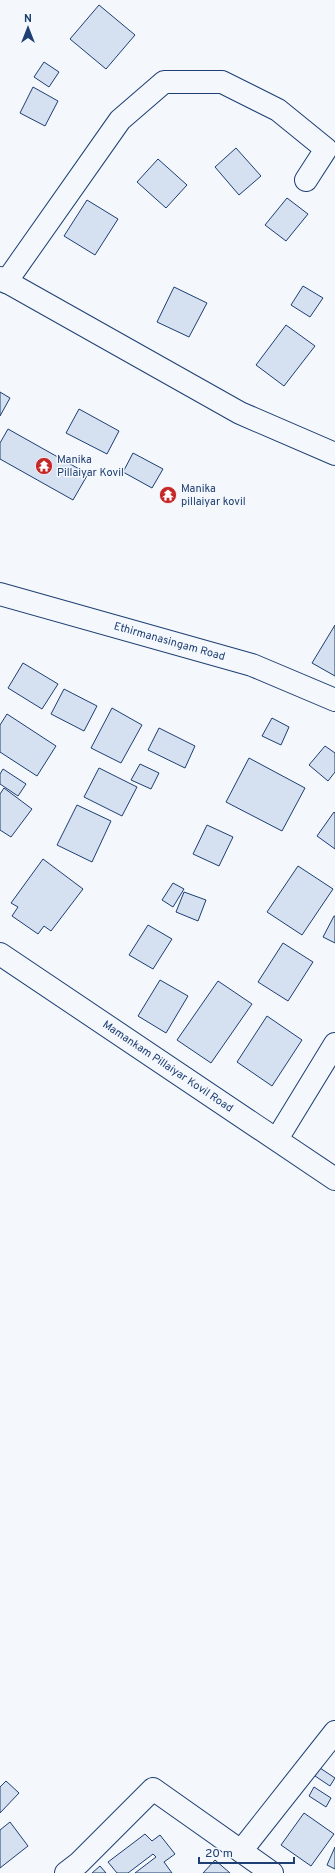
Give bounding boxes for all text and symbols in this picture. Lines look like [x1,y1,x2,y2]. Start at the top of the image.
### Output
north arrow [8,8,48,48]
text: N [24,12,32,26]
place label: Manika Pillaiyar Kovil [57,453,124,480]
temple icon: Manika Pillaiyar Kovil [34,456,54,476]
place label: Manika pillaiyar kovil [181,482,246,509]
temple icon: Manika pillaiyar kovil [158,485,178,505]
street label: Ethirmanasingam Road [112,619,227,664]
street label: Mamankam Pillaiyar Kovil Road [100,1018,236,1115]
scale bar [199,1839,294,1865]
text: 20 m [205,1846,233,1862]

